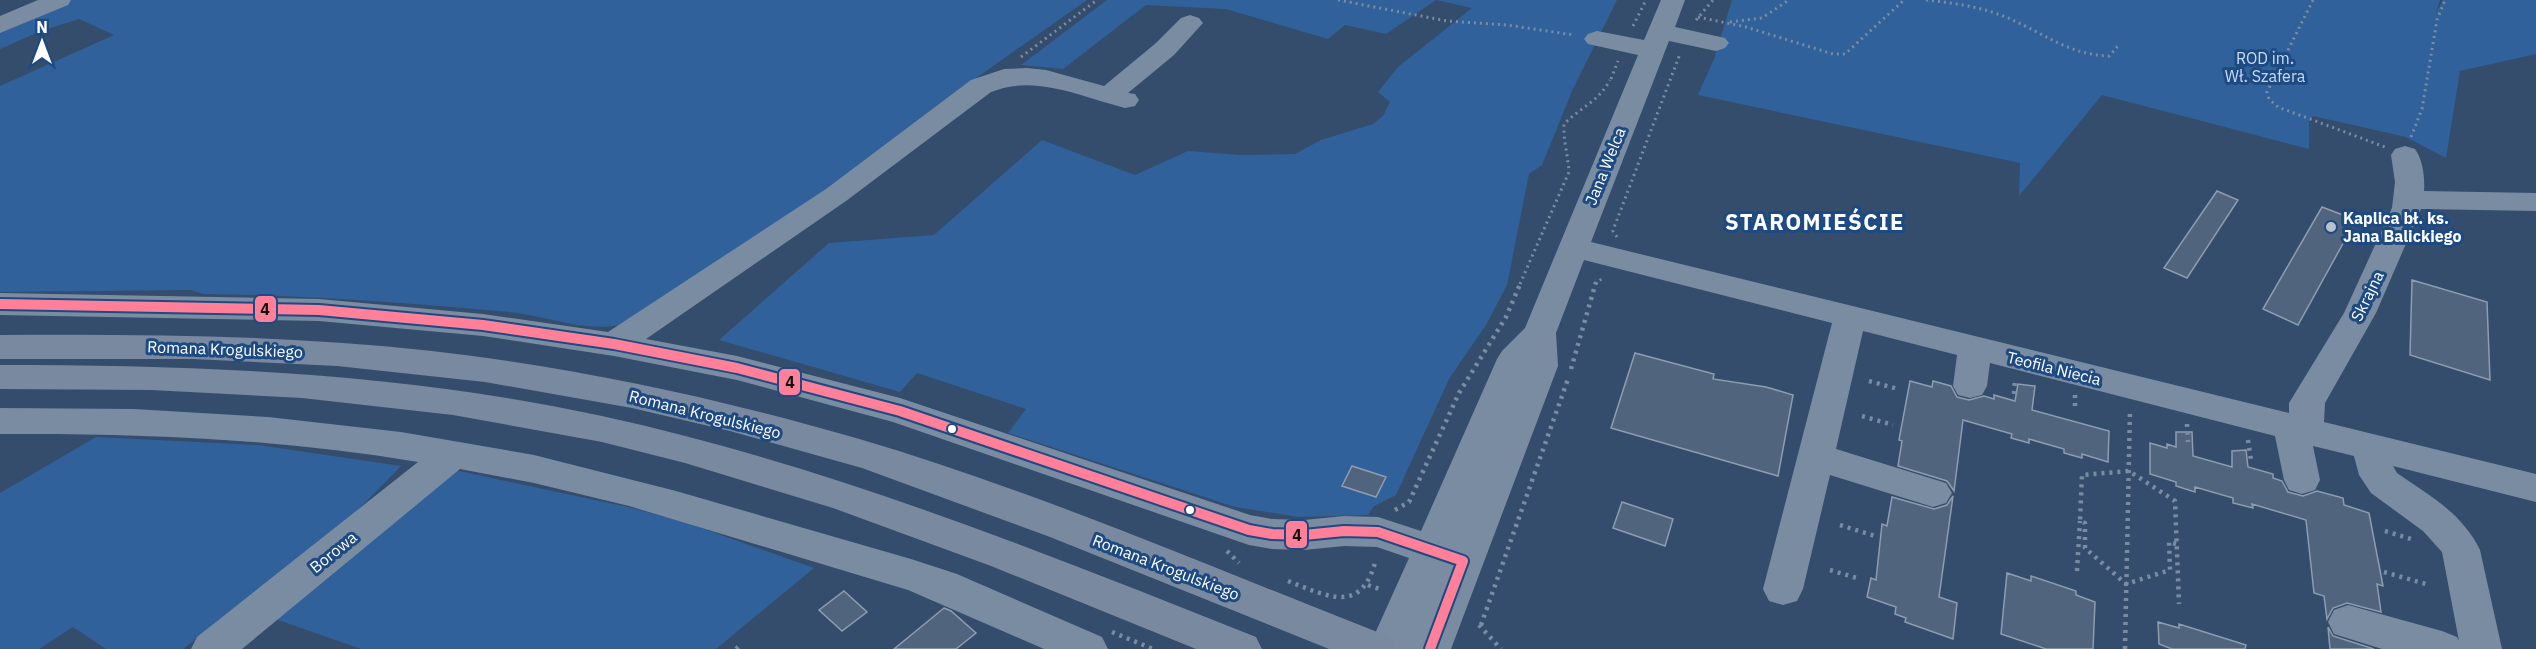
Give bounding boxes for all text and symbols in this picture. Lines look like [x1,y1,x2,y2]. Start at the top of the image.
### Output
north arrow [12,12,72,72]
text: N [36,17,48,37]
park label: ROD im. Wł. Szafera [2225,48,2306,86]
street label: Jana Welca [1580,124,1630,208]
district label: STAROMIEŚCIE [1725,207,1905,236]
place label: Kaplica bł. ks. Jana Balickiego [2343,208,2462,246]
marker: Kaplica bł. ks. Jana Balickiego [2324,220,2338,234]
street label: Skrajna [2346,267,2388,325]
line badge: 4 [254,295,277,323]
text: 4 [260,299,270,319]
street label: Romana Krogulskiego [147,336,303,362]
street label: Teofila Niecia [2005,347,2104,389]
line badge: 4 [778,368,801,396]
text: 4 [785,372,795,392]
street label: Romana Krogulskiego [627,385,783,443]
unlabelled marker [946,423,958,435]
unlabelled marker [1184,504,1196,516]
line badge: 4 [1285,520,1308,549]
text: 4 [1292,525,1302,545]
street label: Borowa [305,527,361,577]
street label: Romana Krogulskiego [1090,530,1242,604]

